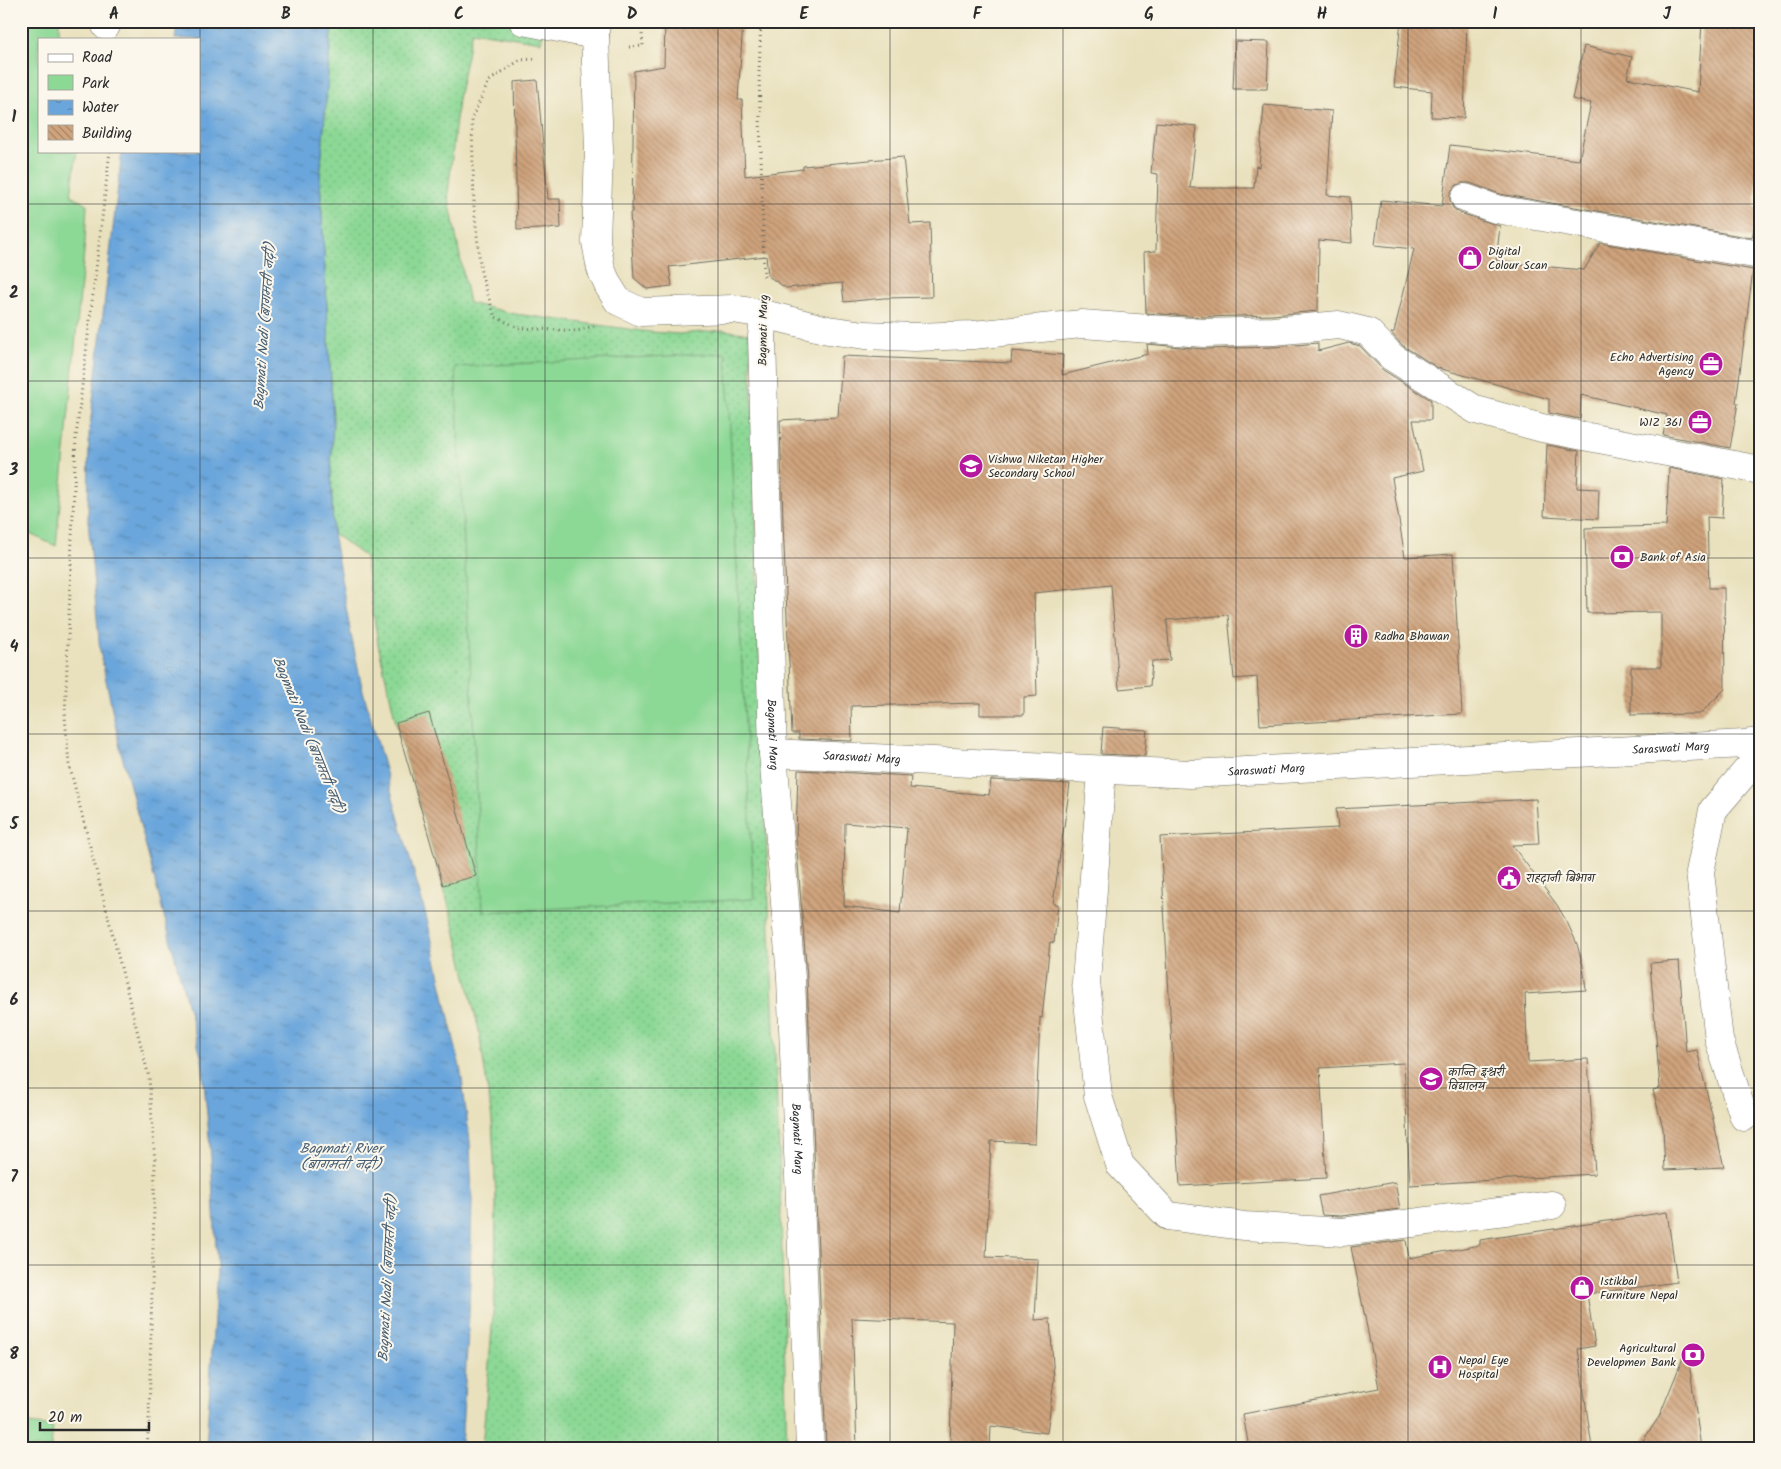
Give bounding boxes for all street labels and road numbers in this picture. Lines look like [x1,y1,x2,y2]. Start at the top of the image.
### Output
street label: Bagmati Marg [753,294,774,366]
street label: Bagmati Marg [762,699,783,771]
street label: Saraswati Marg [1632,737,1710,760]
street label: Saraswati Marg [823,747,901,769]
street label: Saraswati Marg [1227,759,1306,782]
street label: Bagmati Marg [786,1103,808,1175]

